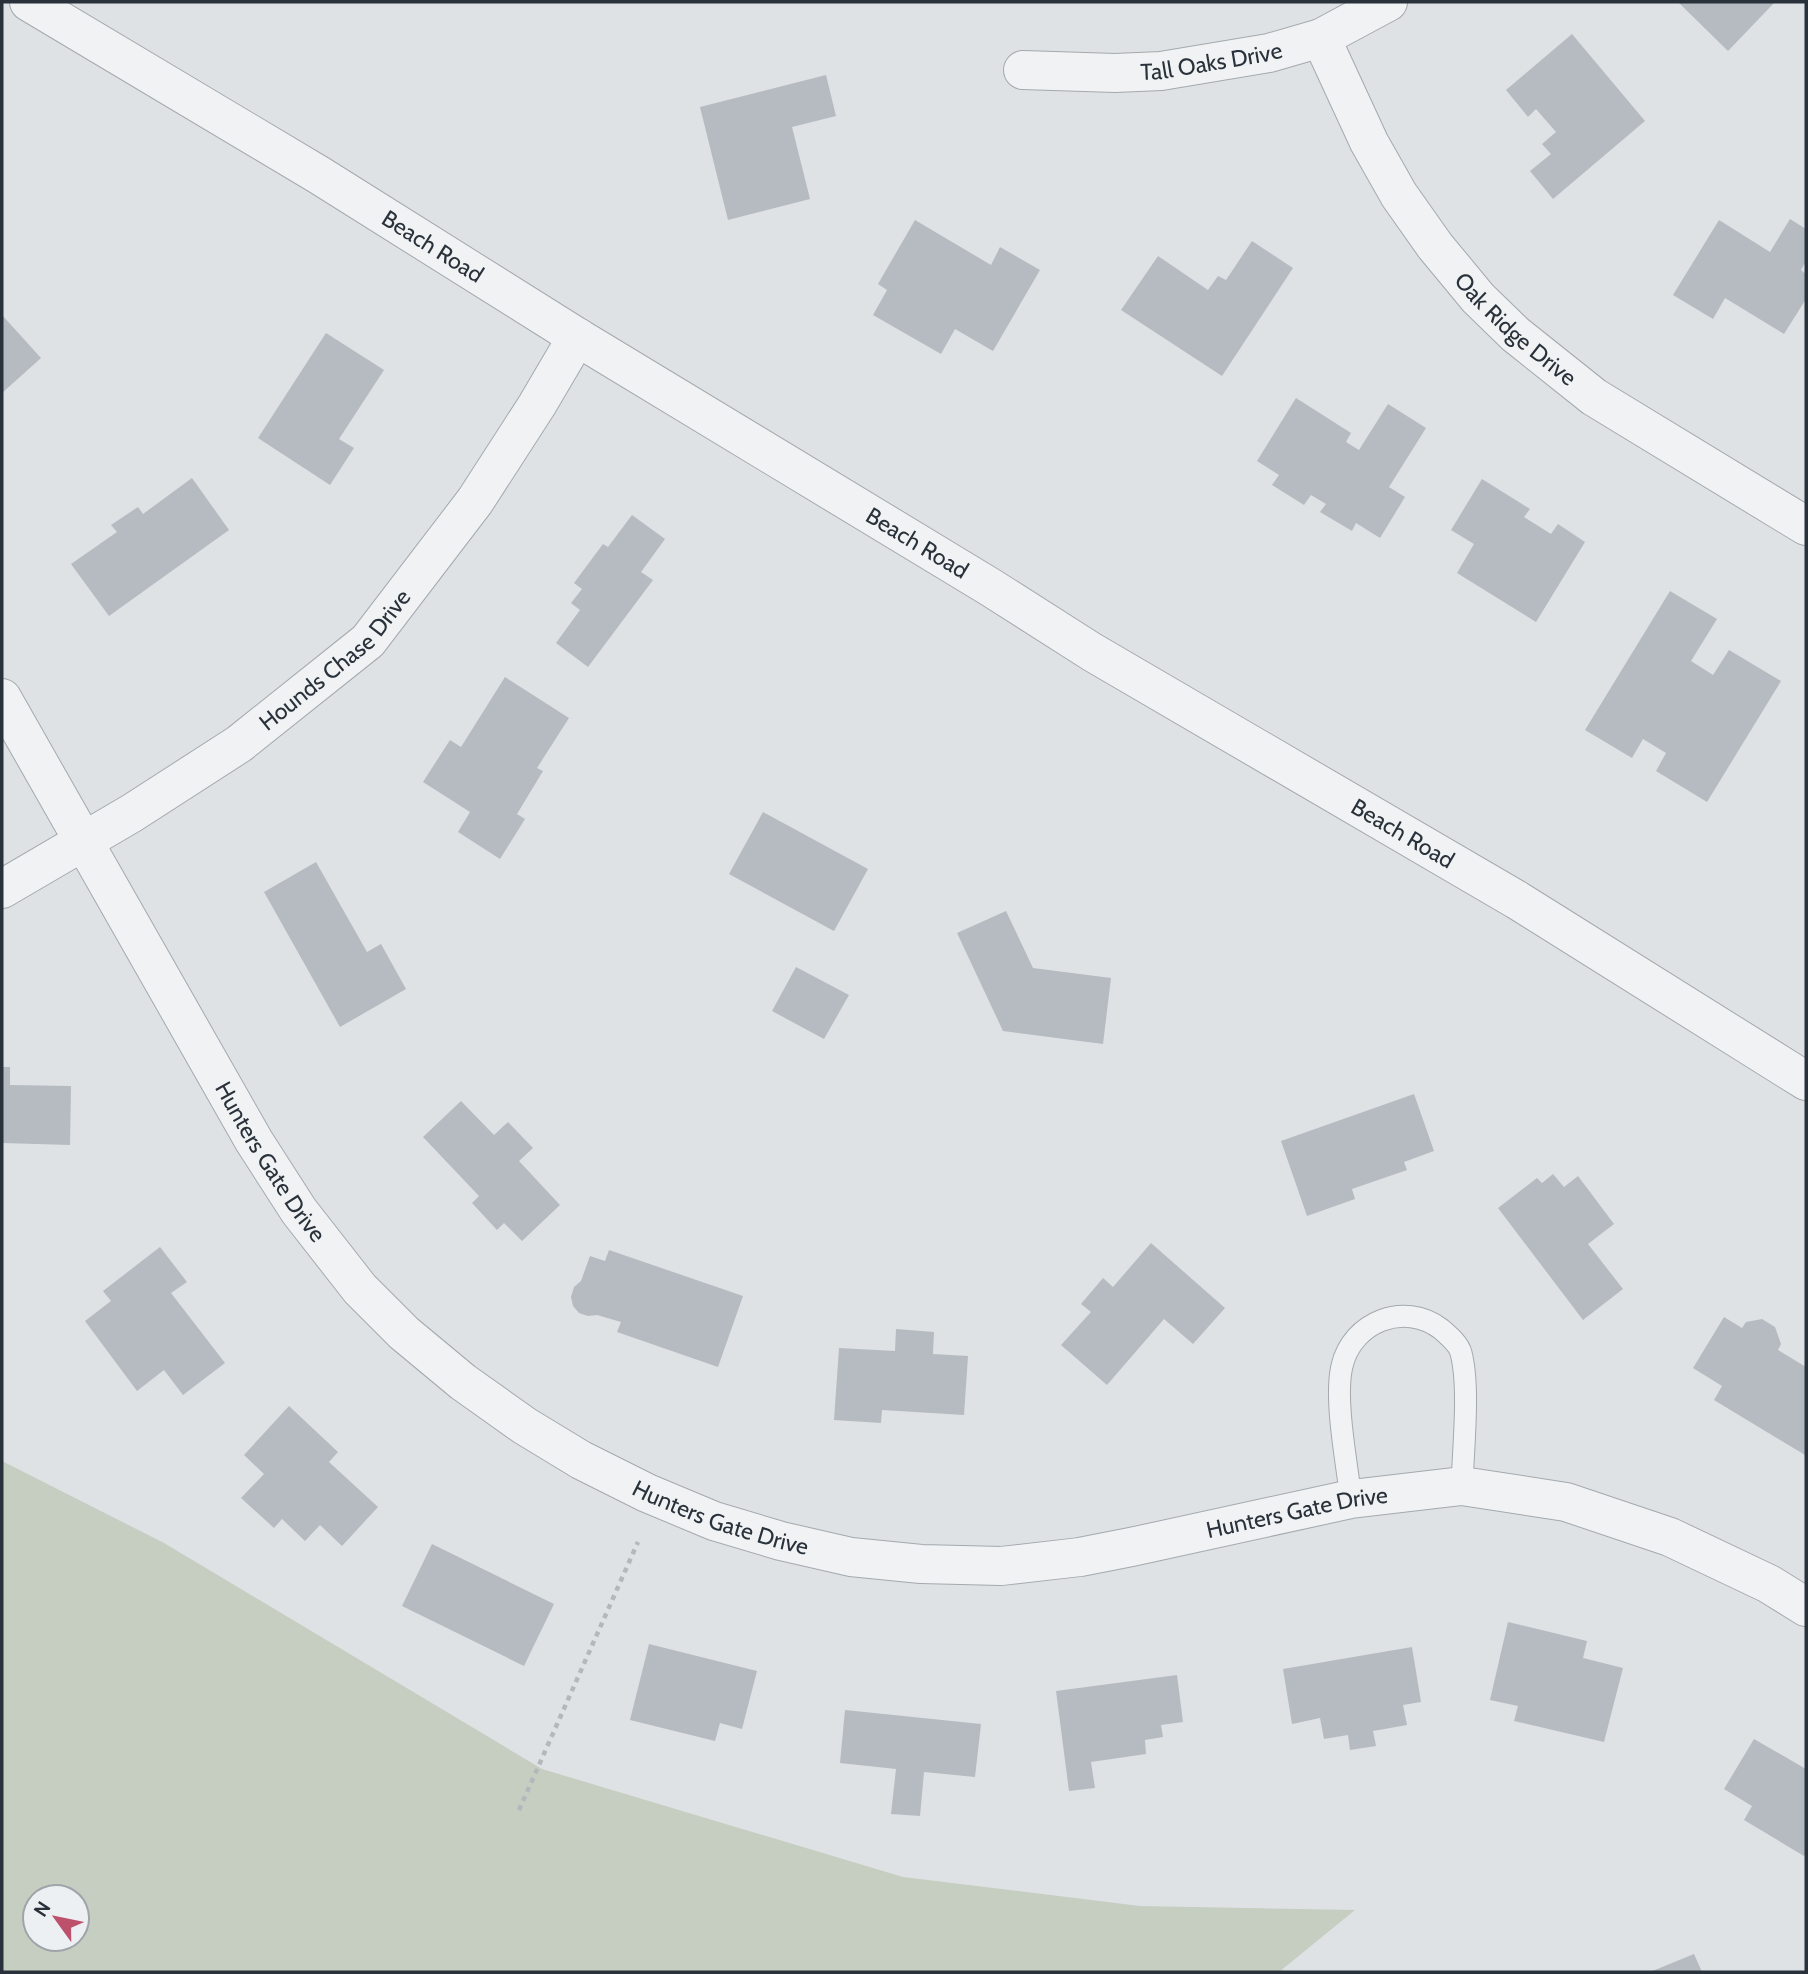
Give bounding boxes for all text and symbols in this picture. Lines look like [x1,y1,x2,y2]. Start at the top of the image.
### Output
street label: Tall Oaks Drive [1140,36,1286,86]
street label: Beach Road [377,204,489,289]
street label: Oak Ridge Drive [1449,267,1582,392]
street label: Beach Road [861,501,973,585]
street label: Hounds Chase Drive [253,584,417,736]
street label: Beach Road [1346,792,1459,874]
street label: Hunters Gate Drive [209,1077,332,1248]
street label: Hunters Gate Drive [628,1474,811,1561]
street label: Hunters Gate Drive [1204,1481,1389,1544]
north arrow [21,1883,91,1953]
text: N [29,1897,55,1921]

